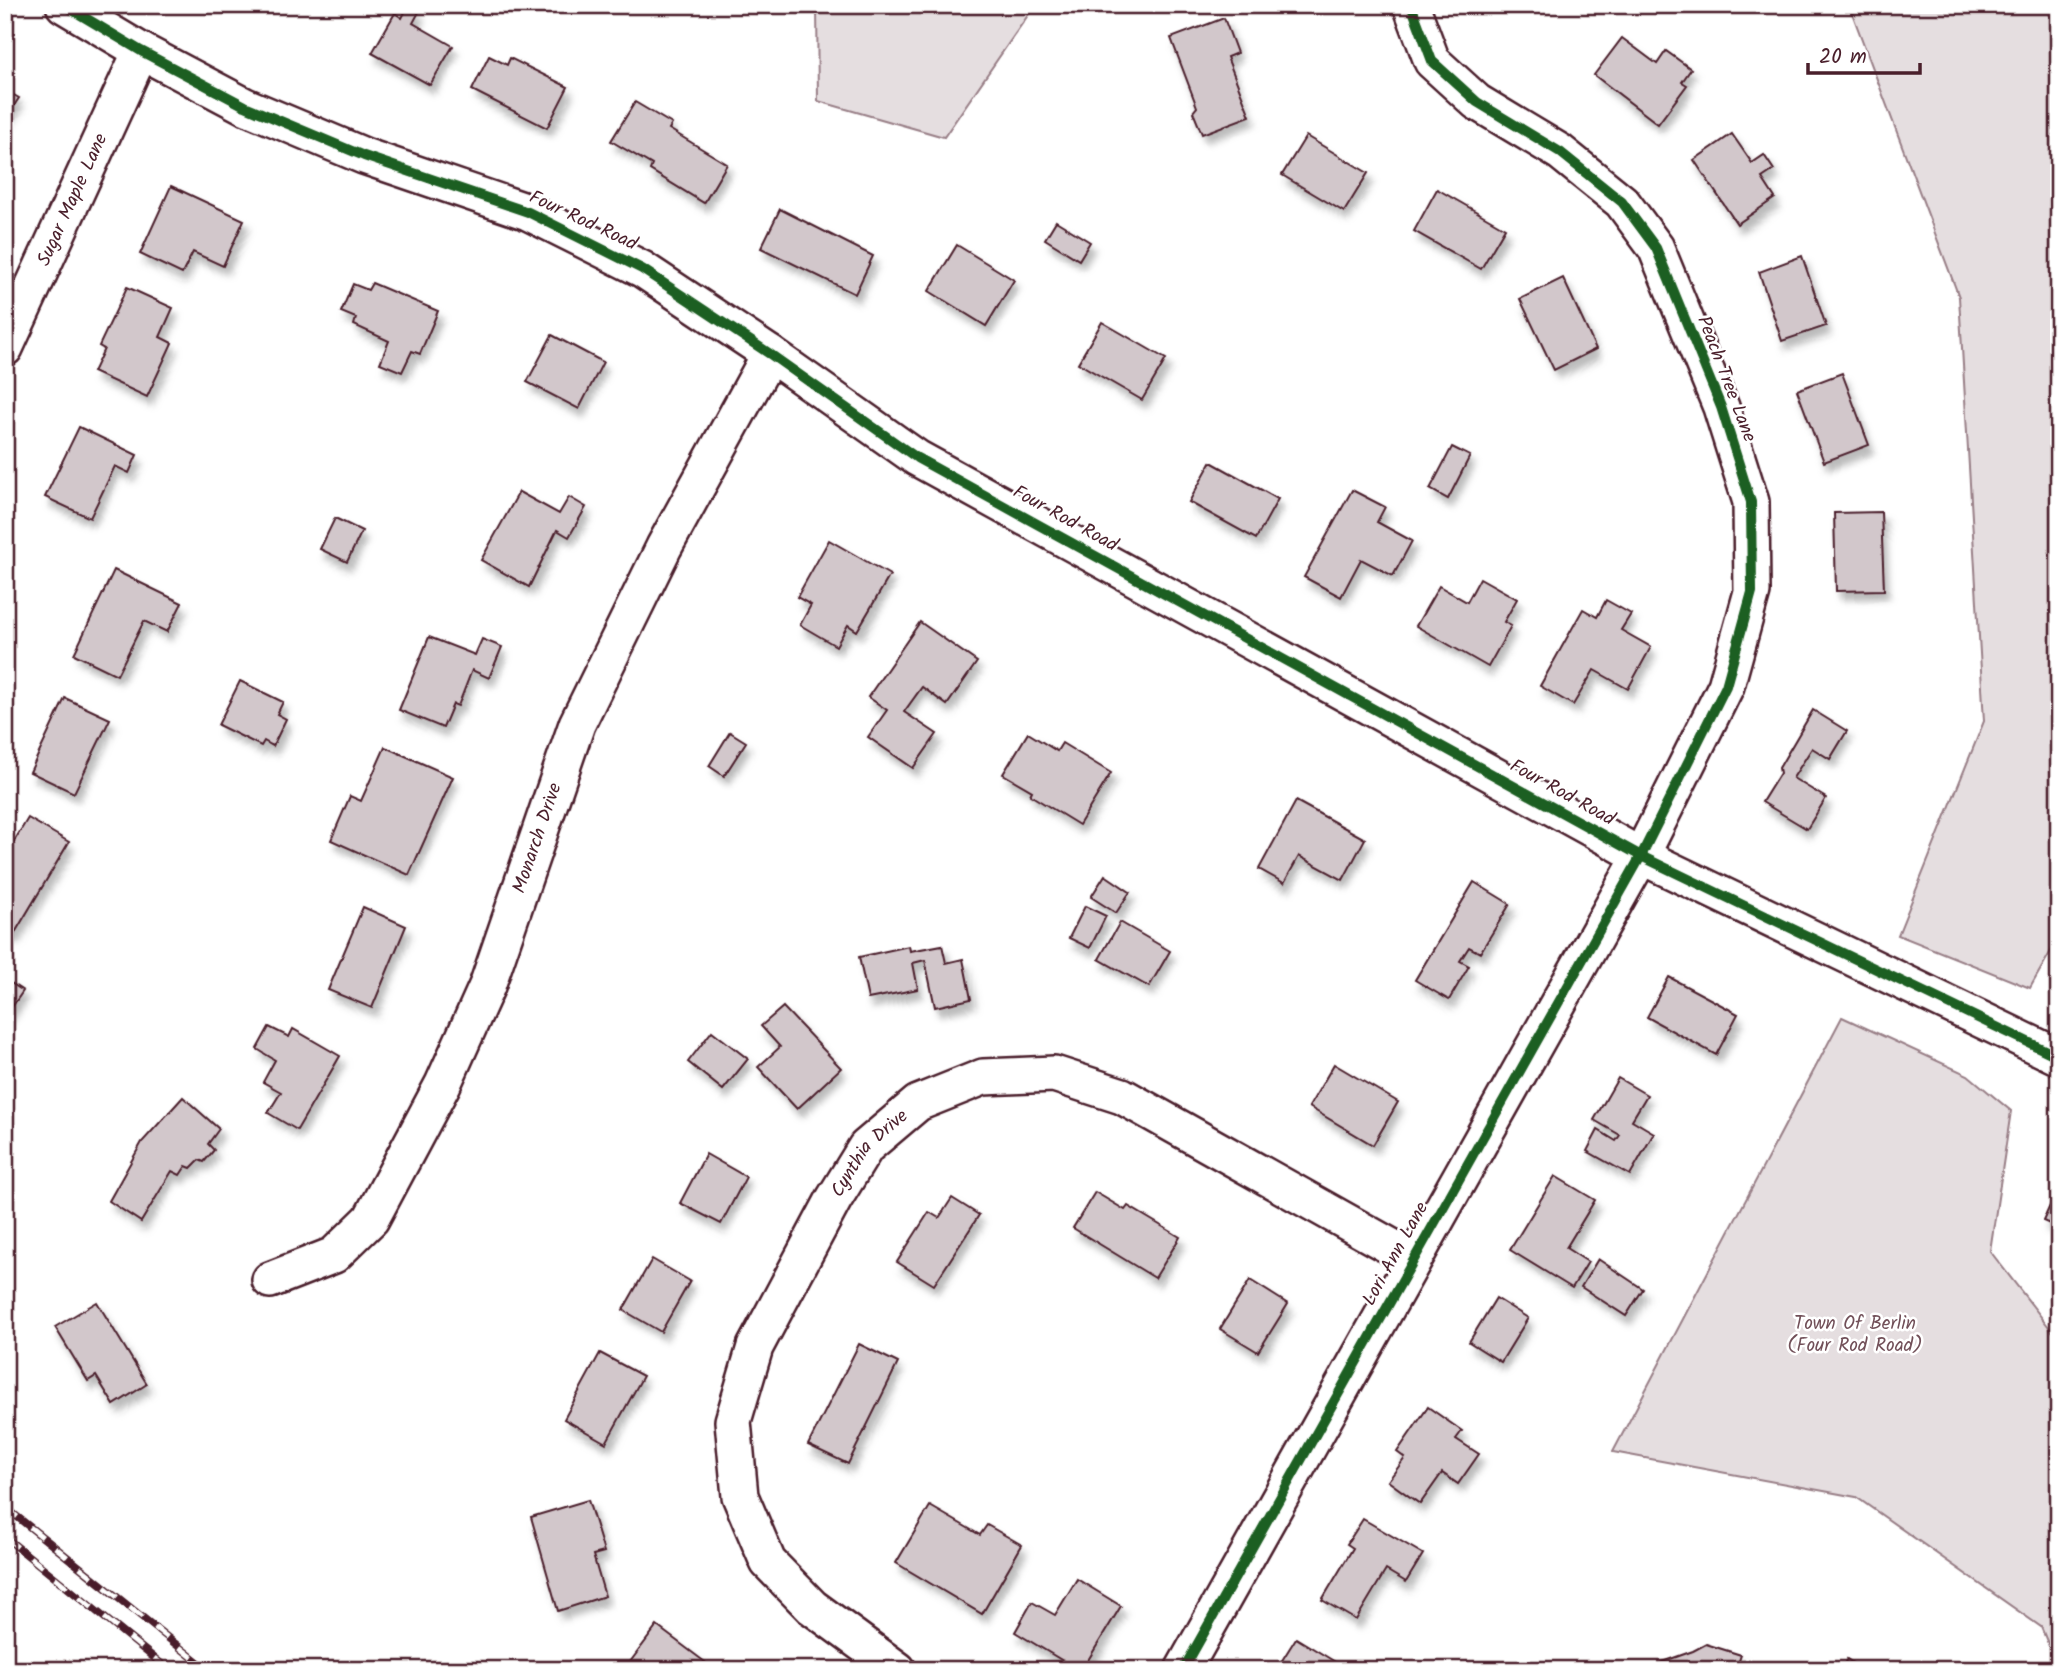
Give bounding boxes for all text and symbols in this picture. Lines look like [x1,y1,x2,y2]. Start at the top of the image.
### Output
scale bar [1808,32,1920,76]
text: 20 m [1819,41,1867,74]
street label: Sugar Maple Lane [29,128,116,271]
street label: Four Rod Road [524,183,643,259]
street label: Peach Tree Lane [1688,311,1764,447]
street label: Four Rod Road [1007,478,1124,561]
street label: Four Rod Road [1504,752,1621,835]
street label: Monarch Drive [505,779,571,897]
street label: Cynthia Drive [823,1102,916,1203]
street label: Lori Ann Lane [1355,1196,1437,1311]
park label: Town Of Berlin (Four Rod Road) [1787,1309,1923,1361]

